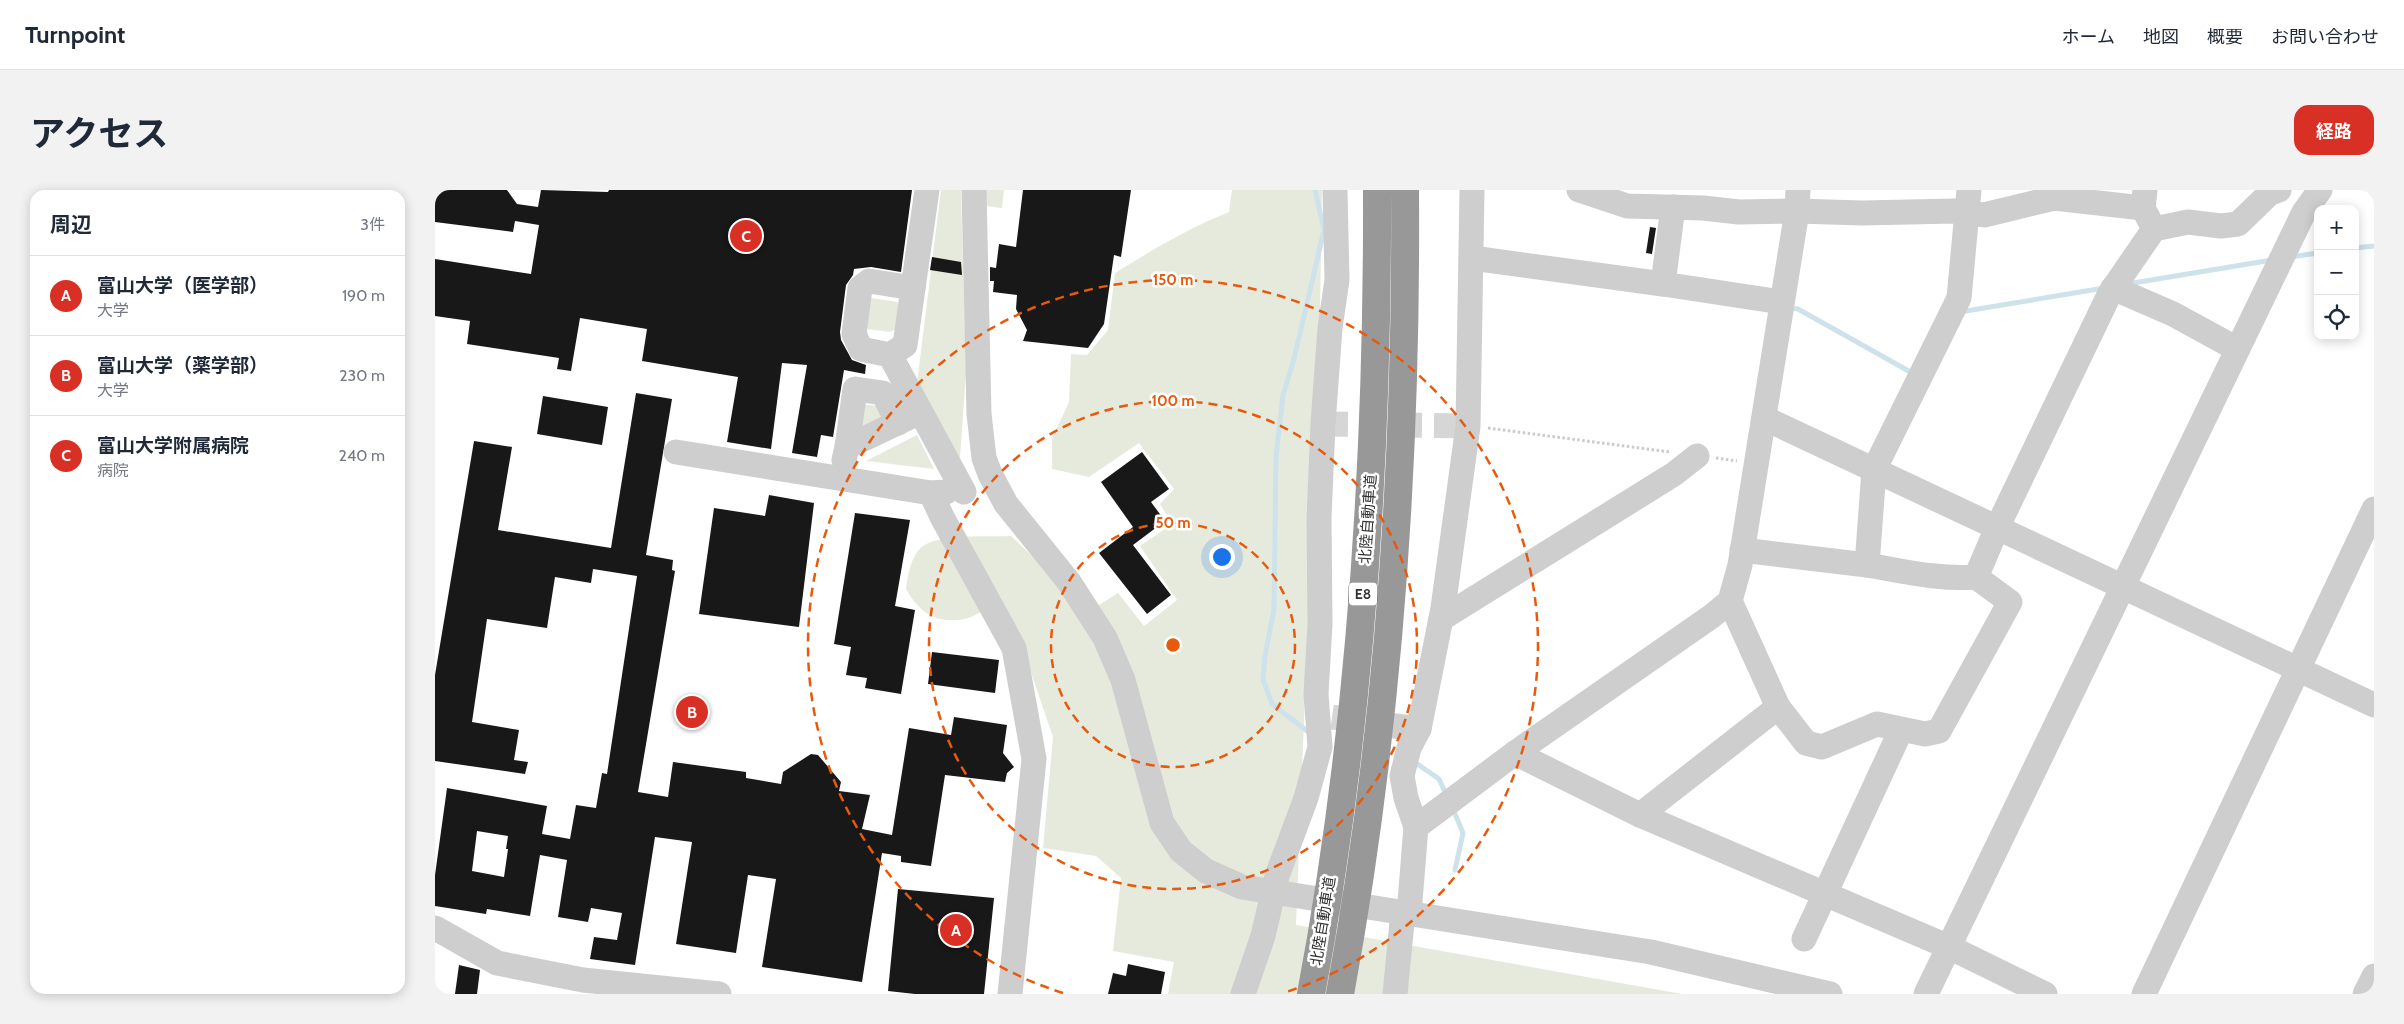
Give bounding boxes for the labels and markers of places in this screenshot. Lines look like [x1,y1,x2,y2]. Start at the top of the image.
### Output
pin: C [730,217,762,255]
centre of rings [1164,636,1182,654]
pin: B [676,693,708,731]
pin: A [940,911,972,949]

